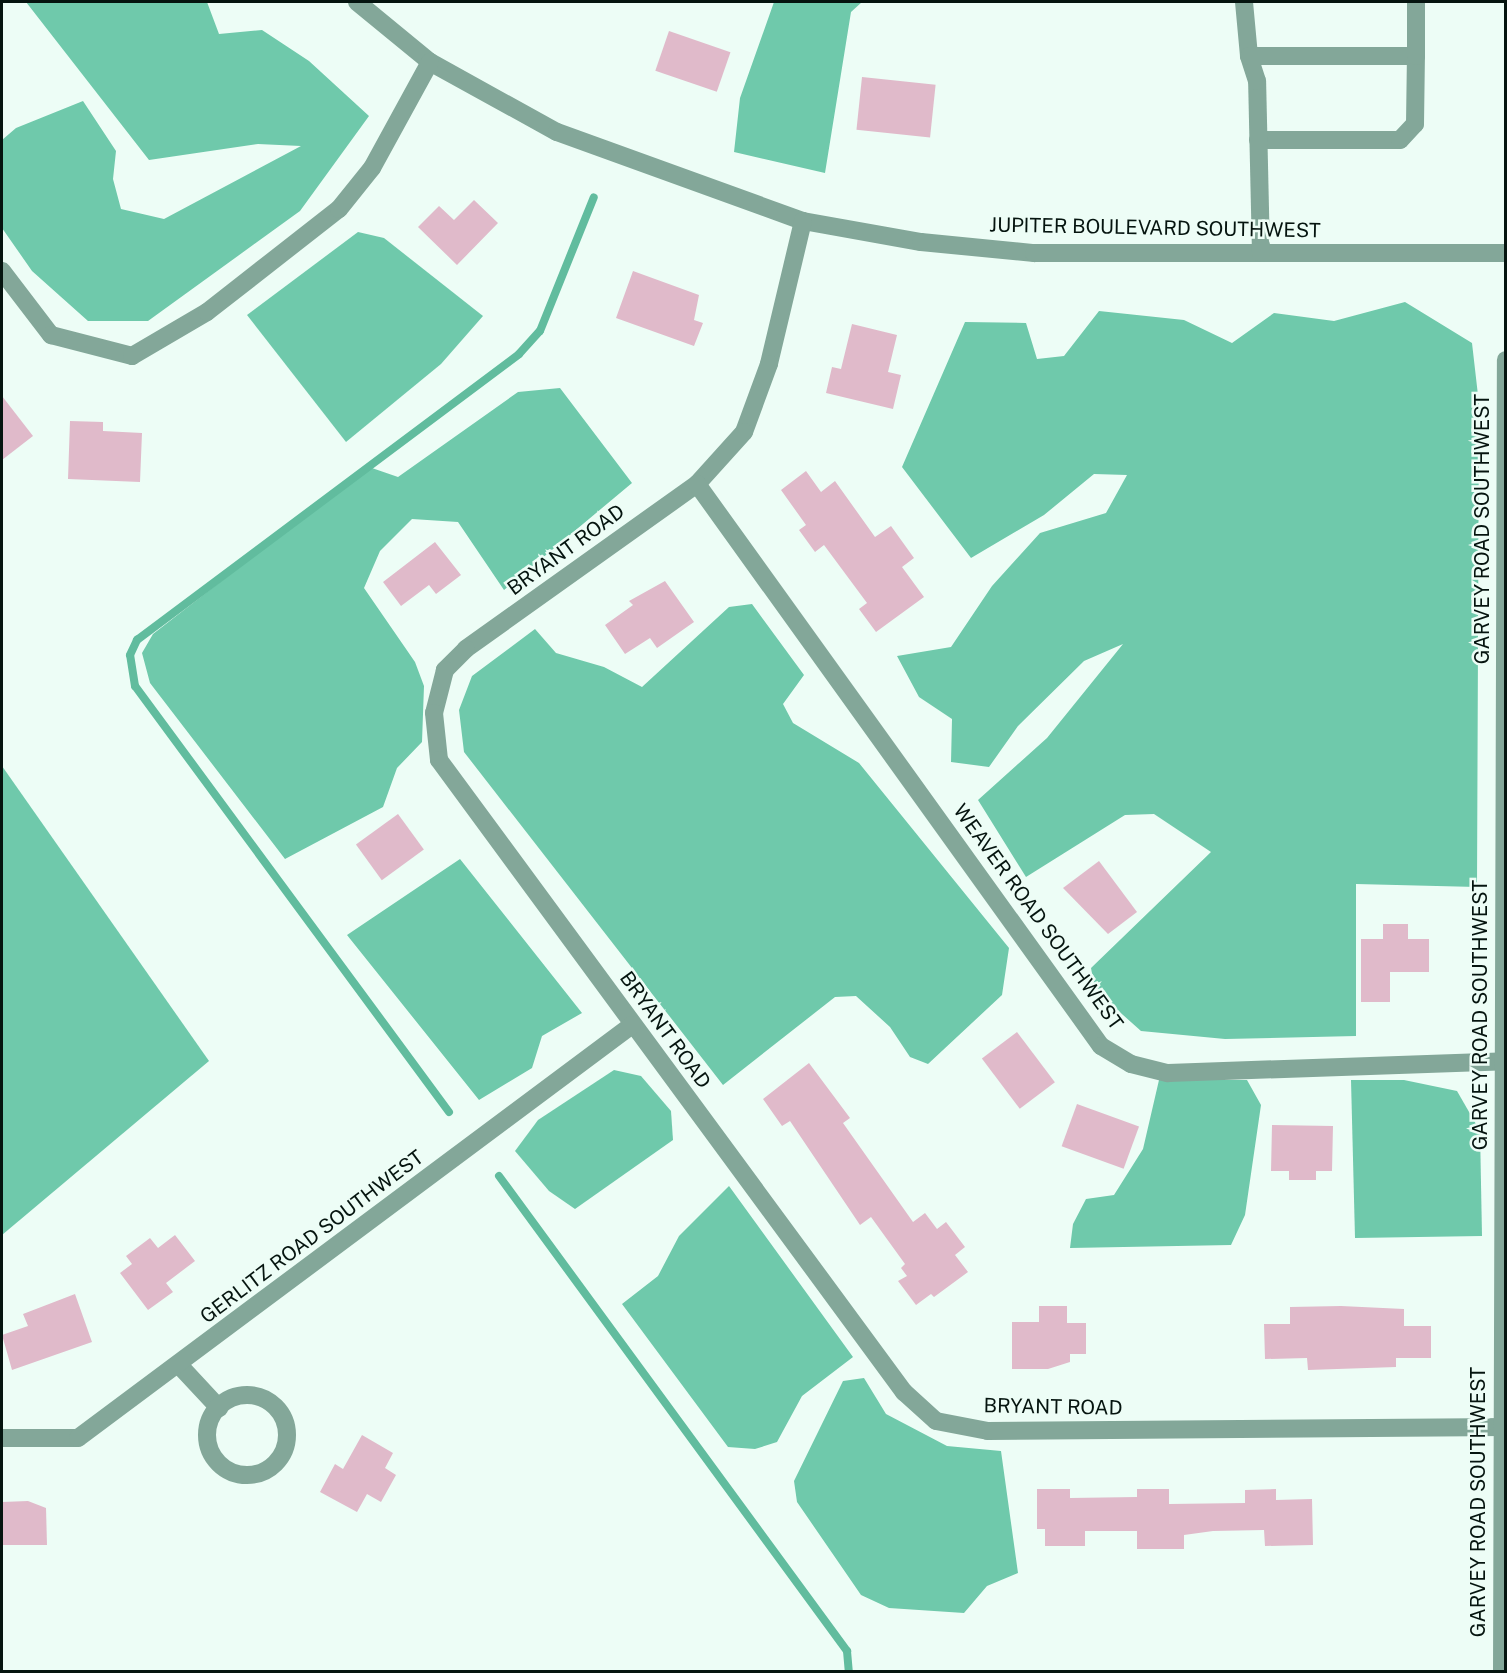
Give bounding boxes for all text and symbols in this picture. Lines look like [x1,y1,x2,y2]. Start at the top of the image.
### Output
street label: JUPITER BOULEVARD SOUTHWEST [989,213,1321,243]
street label: GARVEY ROAD SOUTHWEST [1470,394,1494,664]
street label: BRYANT ROAD [503,499,629,601]
street label: WEAVER ROAD SOUTHWEST [948,799,1128,1035]
street label: GARVEY ROAD SOUTHWEST [1468,880,1492,1150]
street label: BRYANT ROAD [614,967,716,1093]
street label: GERLITZ ROAD SOUTHWEST [196,1145,428,1329]
street label: GARVEY ROAD SOUTHWEST [1466,1367,1490,1637]
street label: BRYANT ROAD [983,1394,1123,1420]

